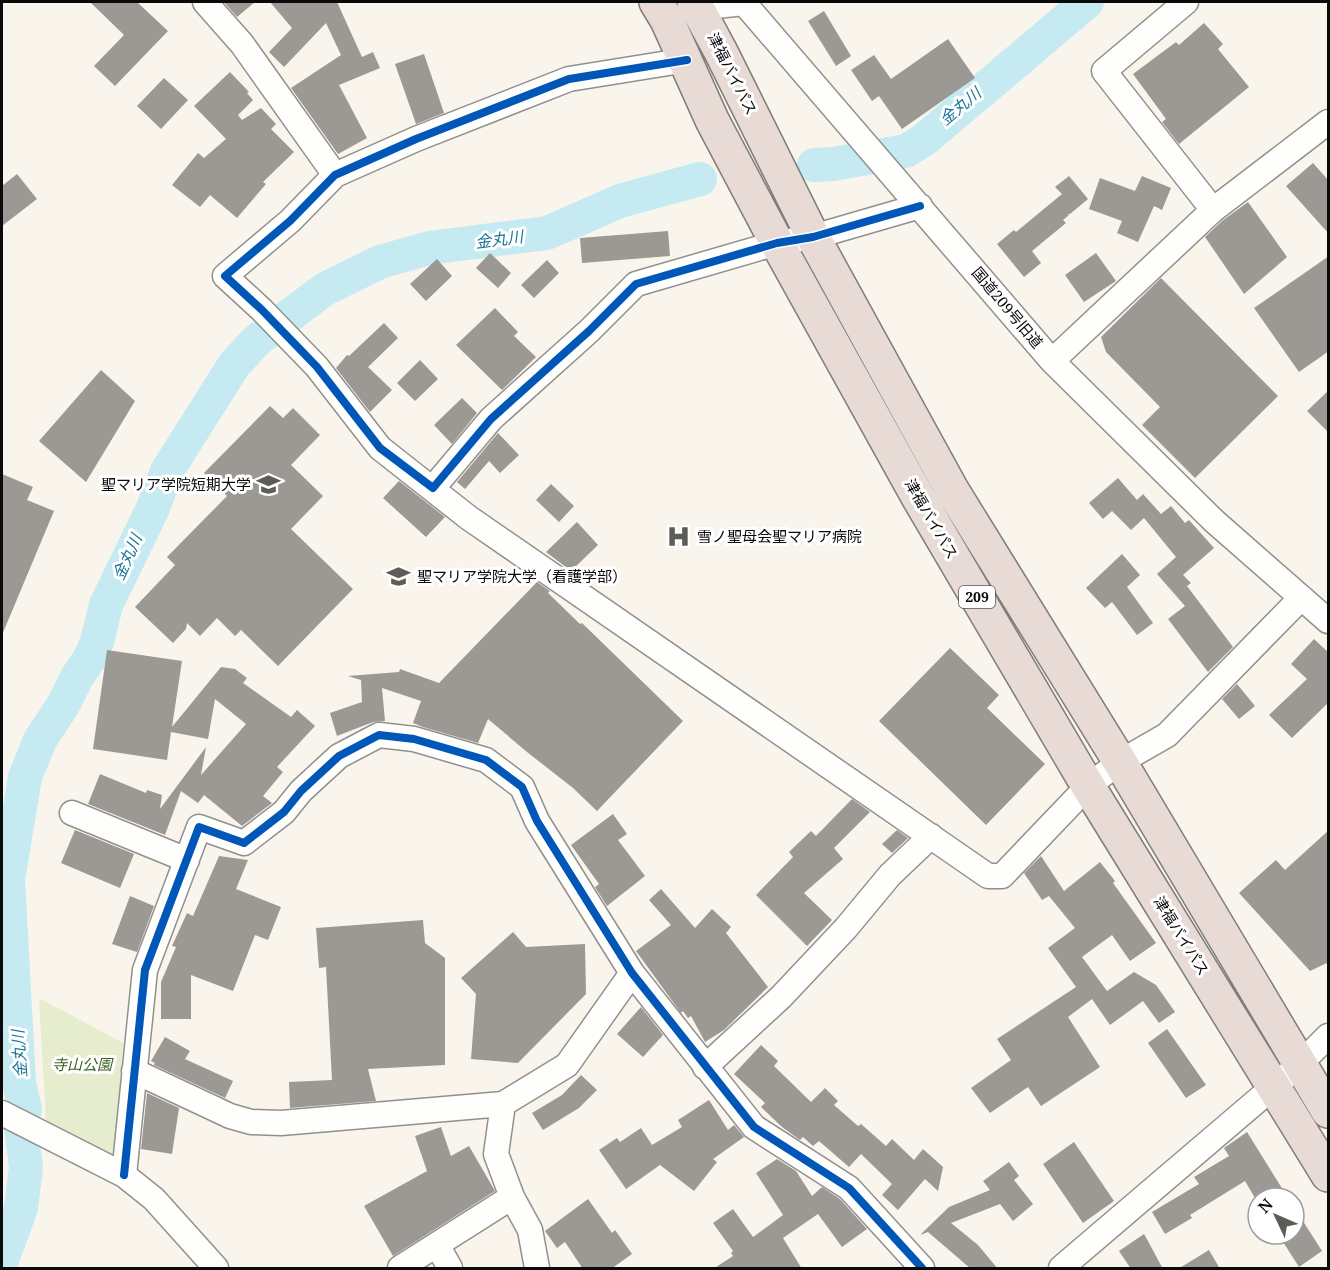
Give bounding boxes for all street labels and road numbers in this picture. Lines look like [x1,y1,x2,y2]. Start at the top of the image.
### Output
street label: 津福バイパス [704,29,762,118]
street label: 国道209号旧道 [968,263,1048,352]
street label: 津福バイパス [901,475,963,562]
road number: 209 [959,586,995,608]
street label: 津福バイパス [1150,892,1214,979]

